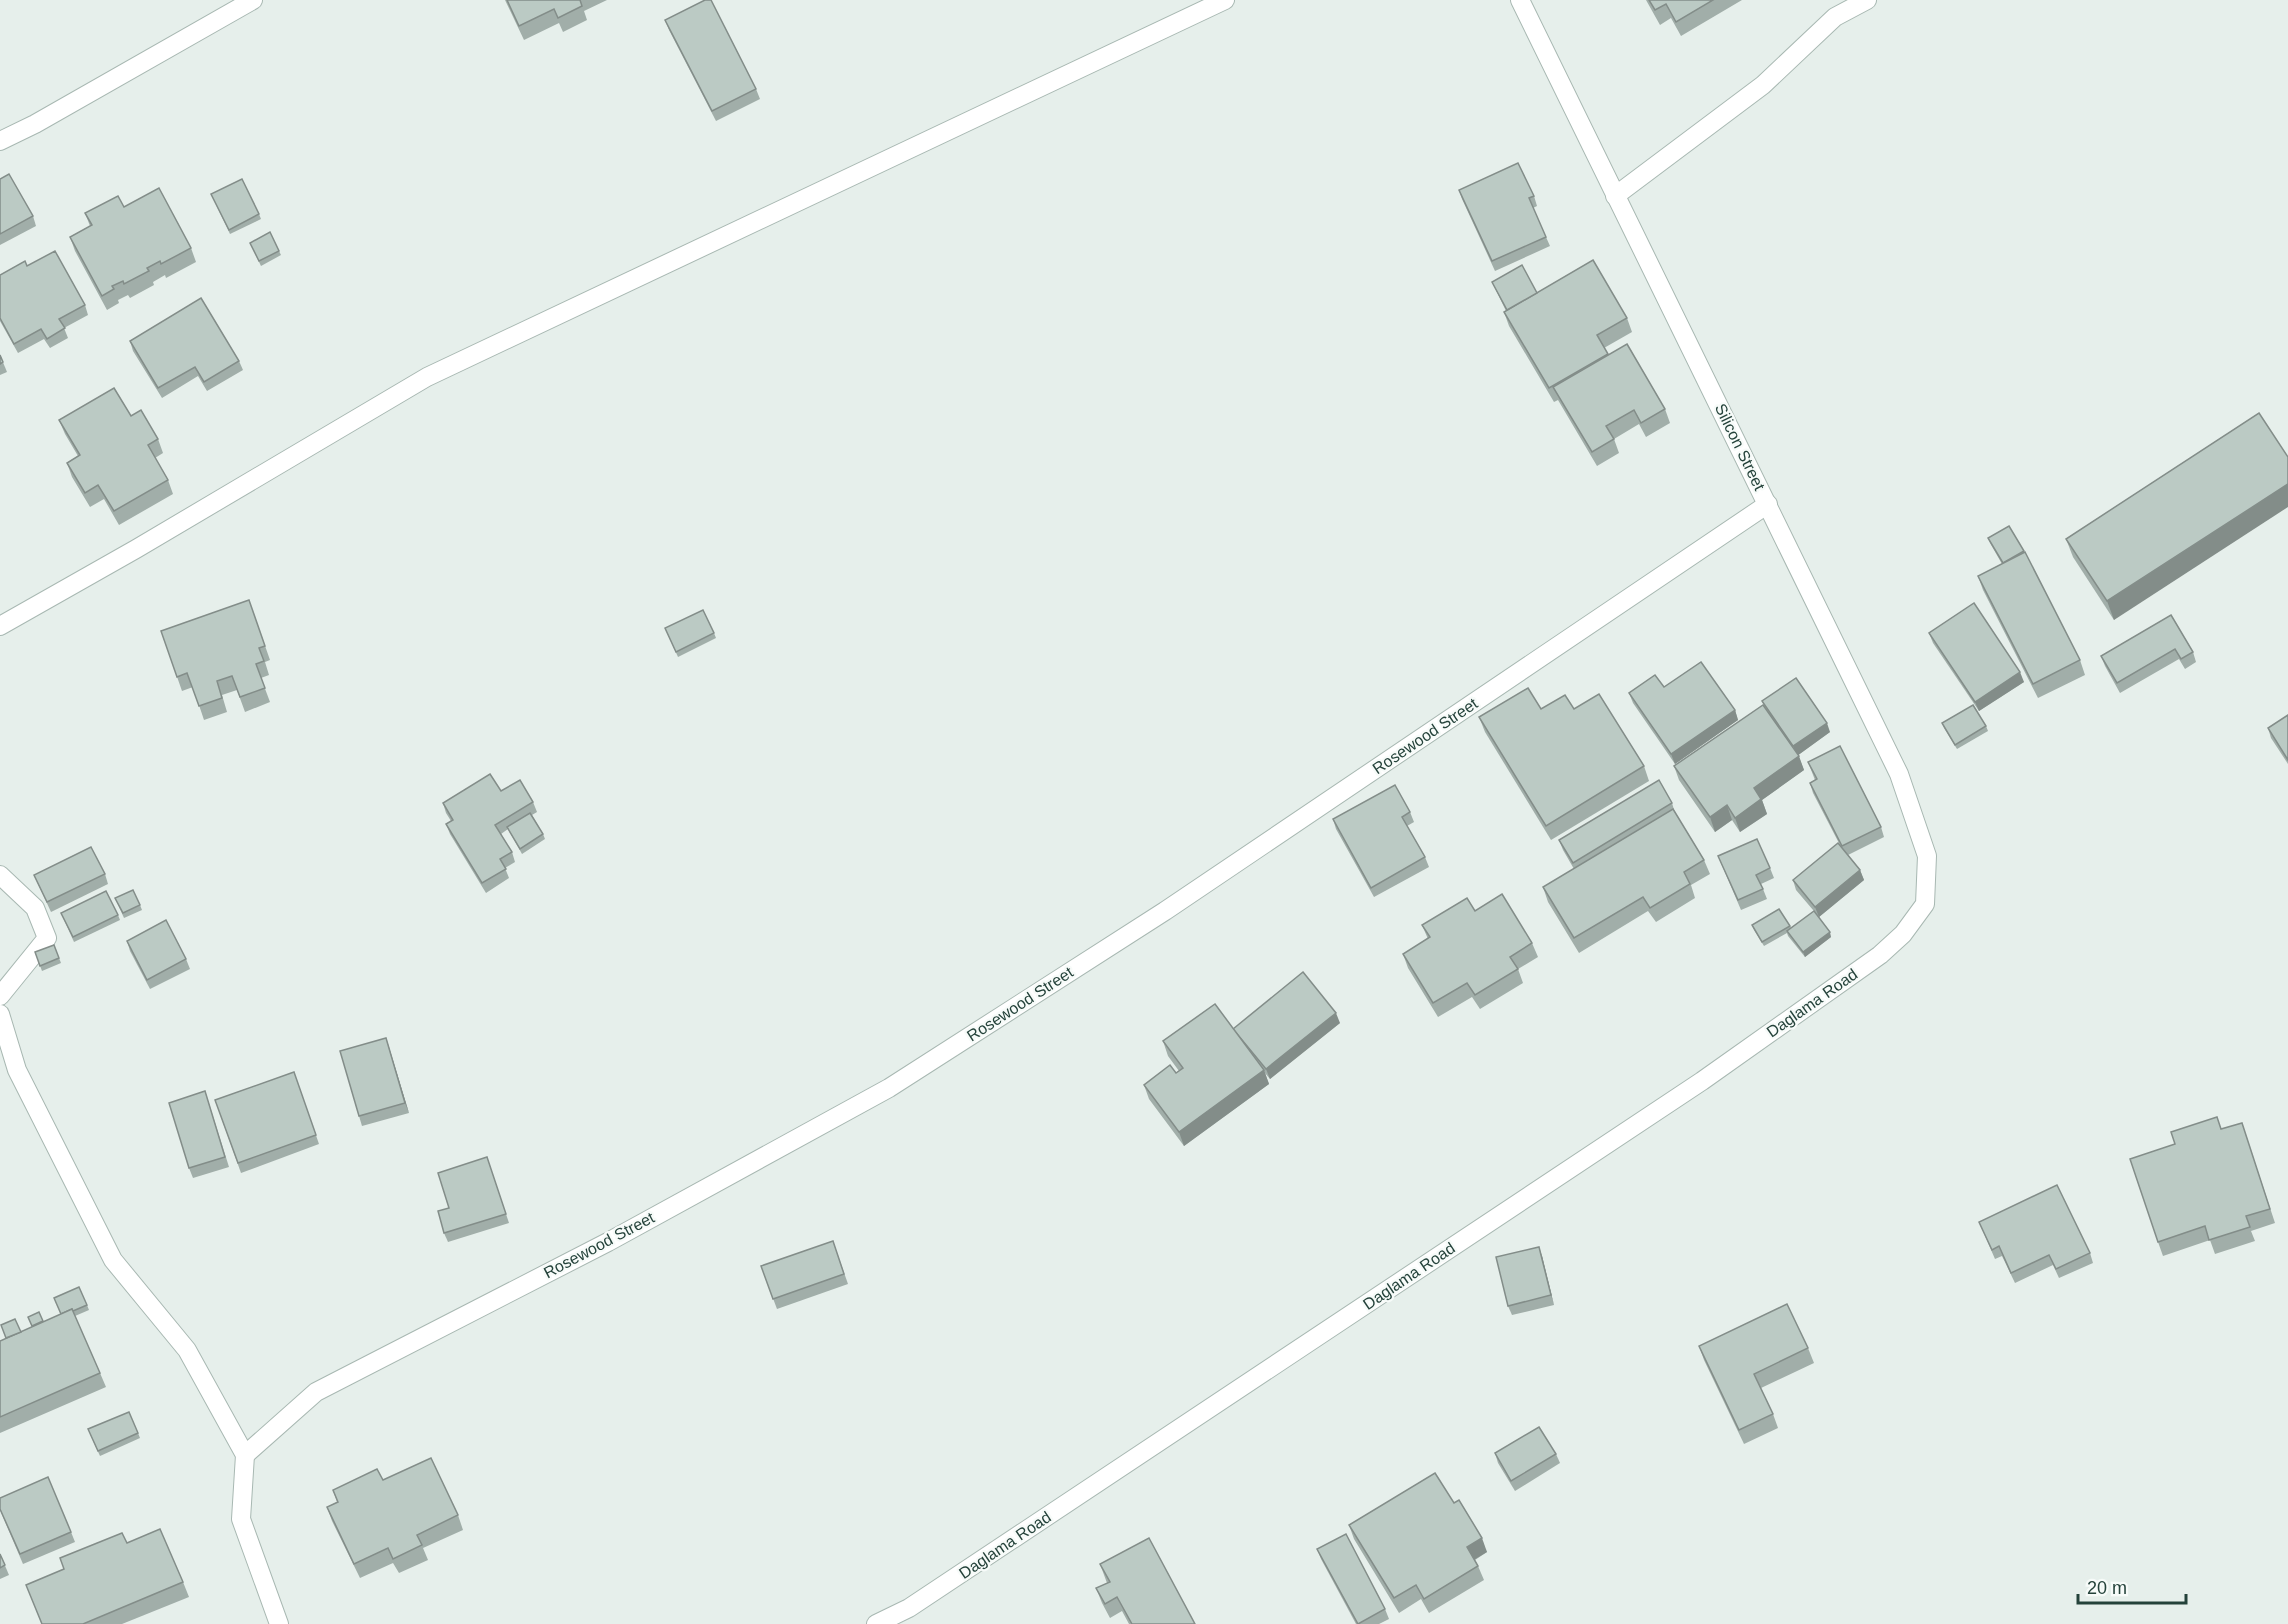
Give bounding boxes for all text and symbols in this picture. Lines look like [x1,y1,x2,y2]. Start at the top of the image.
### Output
street label: Silicon Street [1712,401,1769,494]
street label: Rosewood Street [1369,694,1481,777]
street label: Rosewood Street [964,963,1077,1045]
street label: Daglama Road [1763,965,1861,1041]
street label: Rosewood Street [541,1208,658,1281]
street label: Daglama Road [1360,1239,1458,1313]
street label: Daglama Road [956,1508,1054,1582]
scale bar [2078,1567,2186,1605]
text: 20 m [2087,1578,2127,1598]

